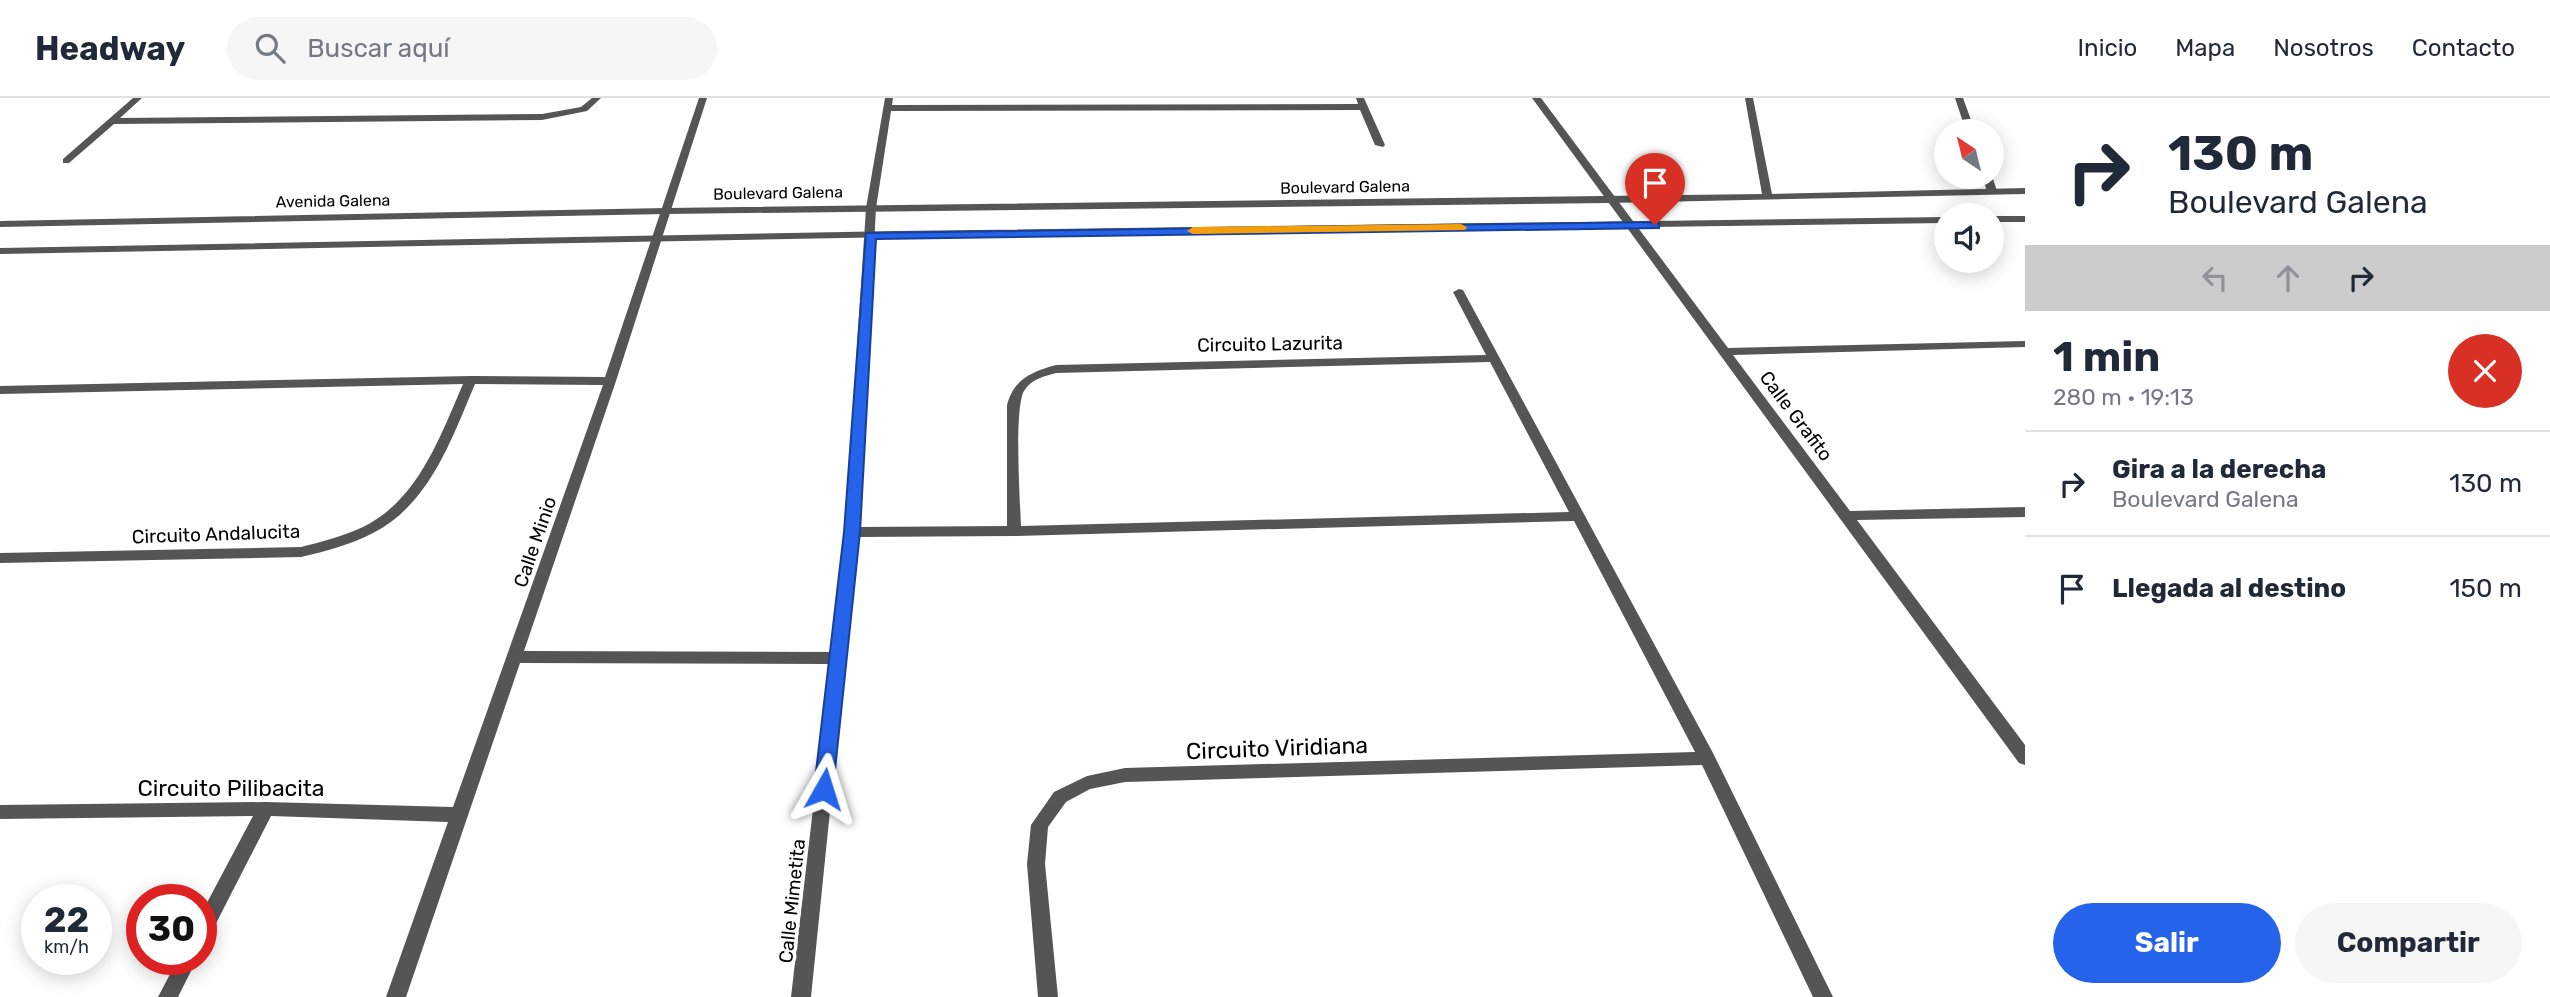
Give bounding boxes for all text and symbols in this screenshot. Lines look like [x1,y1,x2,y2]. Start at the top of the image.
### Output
search box [227,17,717,80]
text: Headway [35,29,185,68]
icon: search [251,29,289,67]
text: Buscar aquí [307,33,450,64]
text: Inicio [2078,34,2137,62]
text: Mapa [2175,34,2235,62]
text: Nosotros [2273,34,2374,62]
text: Contacto [2412,34,2515,62]
north arrow [1934,119,2004,189]
map controls [1934,119,2004,273]
text: 130 m [2168,124,2313,182]
icon: right [2053,126,2144,217]
pin [1625,153,1685,225]
icon: arrive [1636,164,1674,202]
street label: Boulevard Galena [1280,176,1410,198]
street label: Boulevard Galena [713,182,843,204]
text: Boulevard Galena [2168,183,2428,221]
street label: Avenida Galena [275,191,391,211]
button: sound [1934,203,2004,273]
icon: left [2196,259,2234,297]
icon: ahead [2269,259,2307,297]
icon: right [2342,259,2380,297]
street label: Circuito Lazurita [1197,331,1343,357]
text: 1 min [2053,332,2160,382]
button: close [2448,334,2522,408]
street label: Calle Grafito [1755,366,1837,466]
text: 280 m · 19:13 [2053,383,2194,411]
text: Gira a la derecha [2112,454,2326,485]
icon: right [2053,465,2091,503]
text: 130 m [2449,468,2522,499]
text: Boulevard Galena [2112,485,2299,513]
street label: Calle Minio [509,494,561,590]
street label: Circuito Andalucita [131,520,301,548]
icon: arrive [2053,570,2091,608]
text: Llegada al destino [2112,573,2346,604]
text: 150 m [2449,573,2522,604]
street label: Circuito Viridiana [1185,731,1369,765]
position arrow [787,752,861,826]
street label: Circuito Pilibacita [137,774,325,802]
street label: Calle Mimetita [774,838,810,964]
speed limit sign: 30 [126,884,217,975]
text: 22 [44,899,89,941]
button: Salir [2053,903,2281,983]
button: Compartir [2295,903,2522,983]
text: km/h [44,936,89,958]

